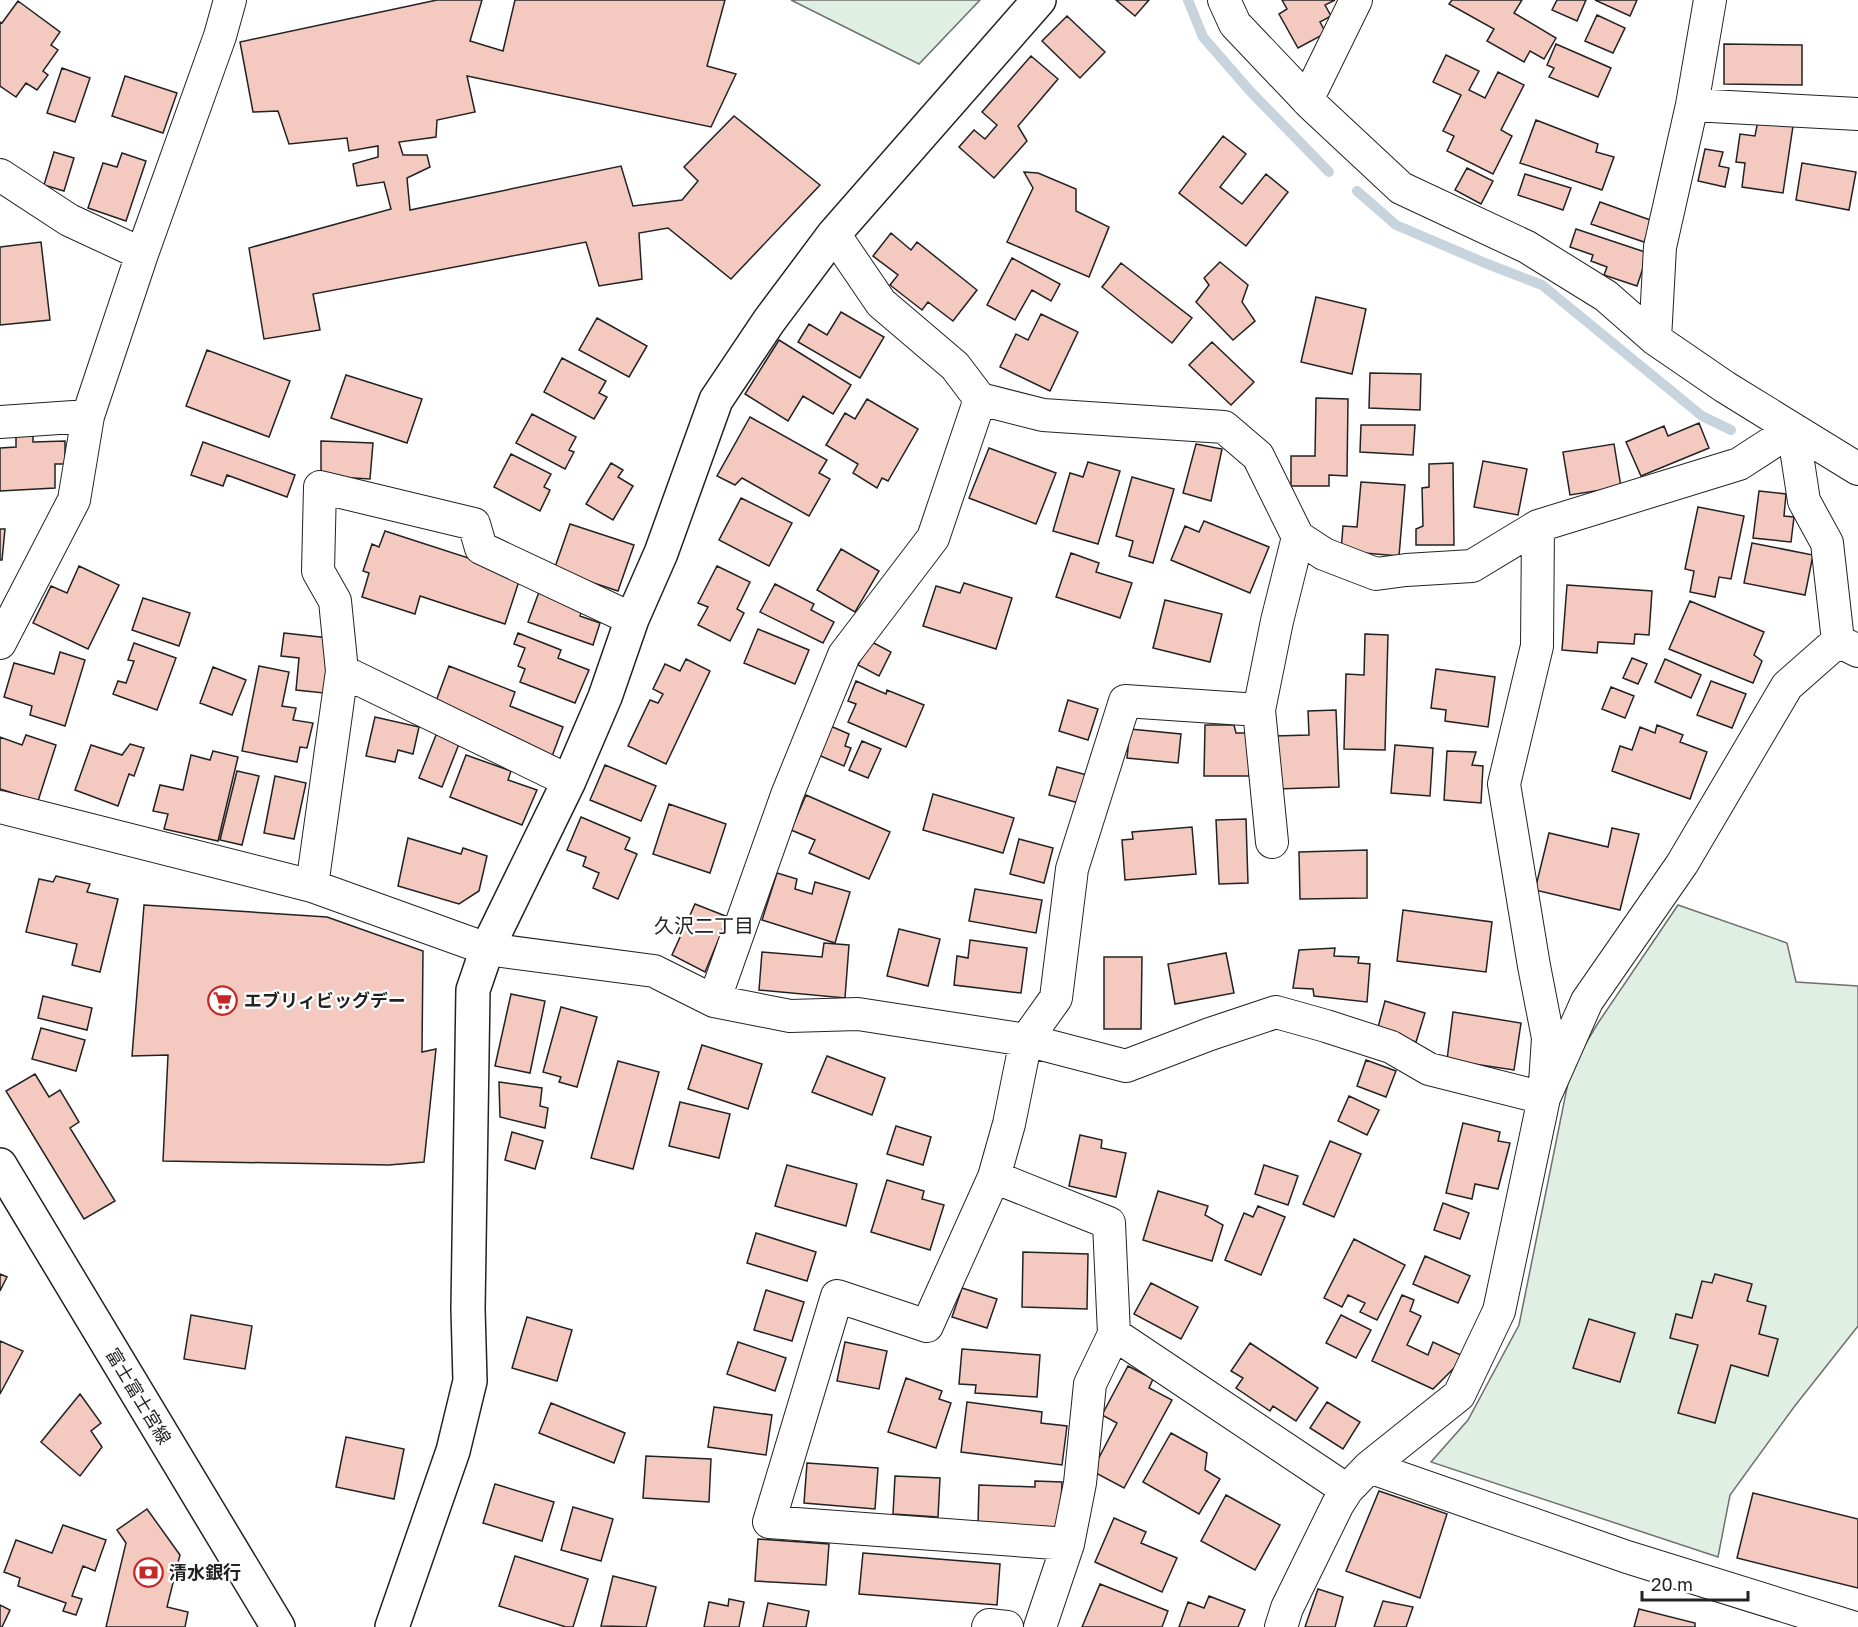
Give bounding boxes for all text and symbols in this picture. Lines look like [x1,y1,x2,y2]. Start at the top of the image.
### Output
district label: 久沢二丁目 [654,913,754,937]
supermarket icon: エブリィビッグデー [207,984,239,1016]
place label: エブリィビッグデー [244,989,406,1011]
street label: 富士富士宮線 [102,1344,176,1448]
bank icon: 清水銀行 [132,1556,164,1588]
place label: 清水銀行 [169,1561,241,1583]
scale bar [1642,1564,1748,1602]
text: 20 m [1651,1573,1693,1595]

